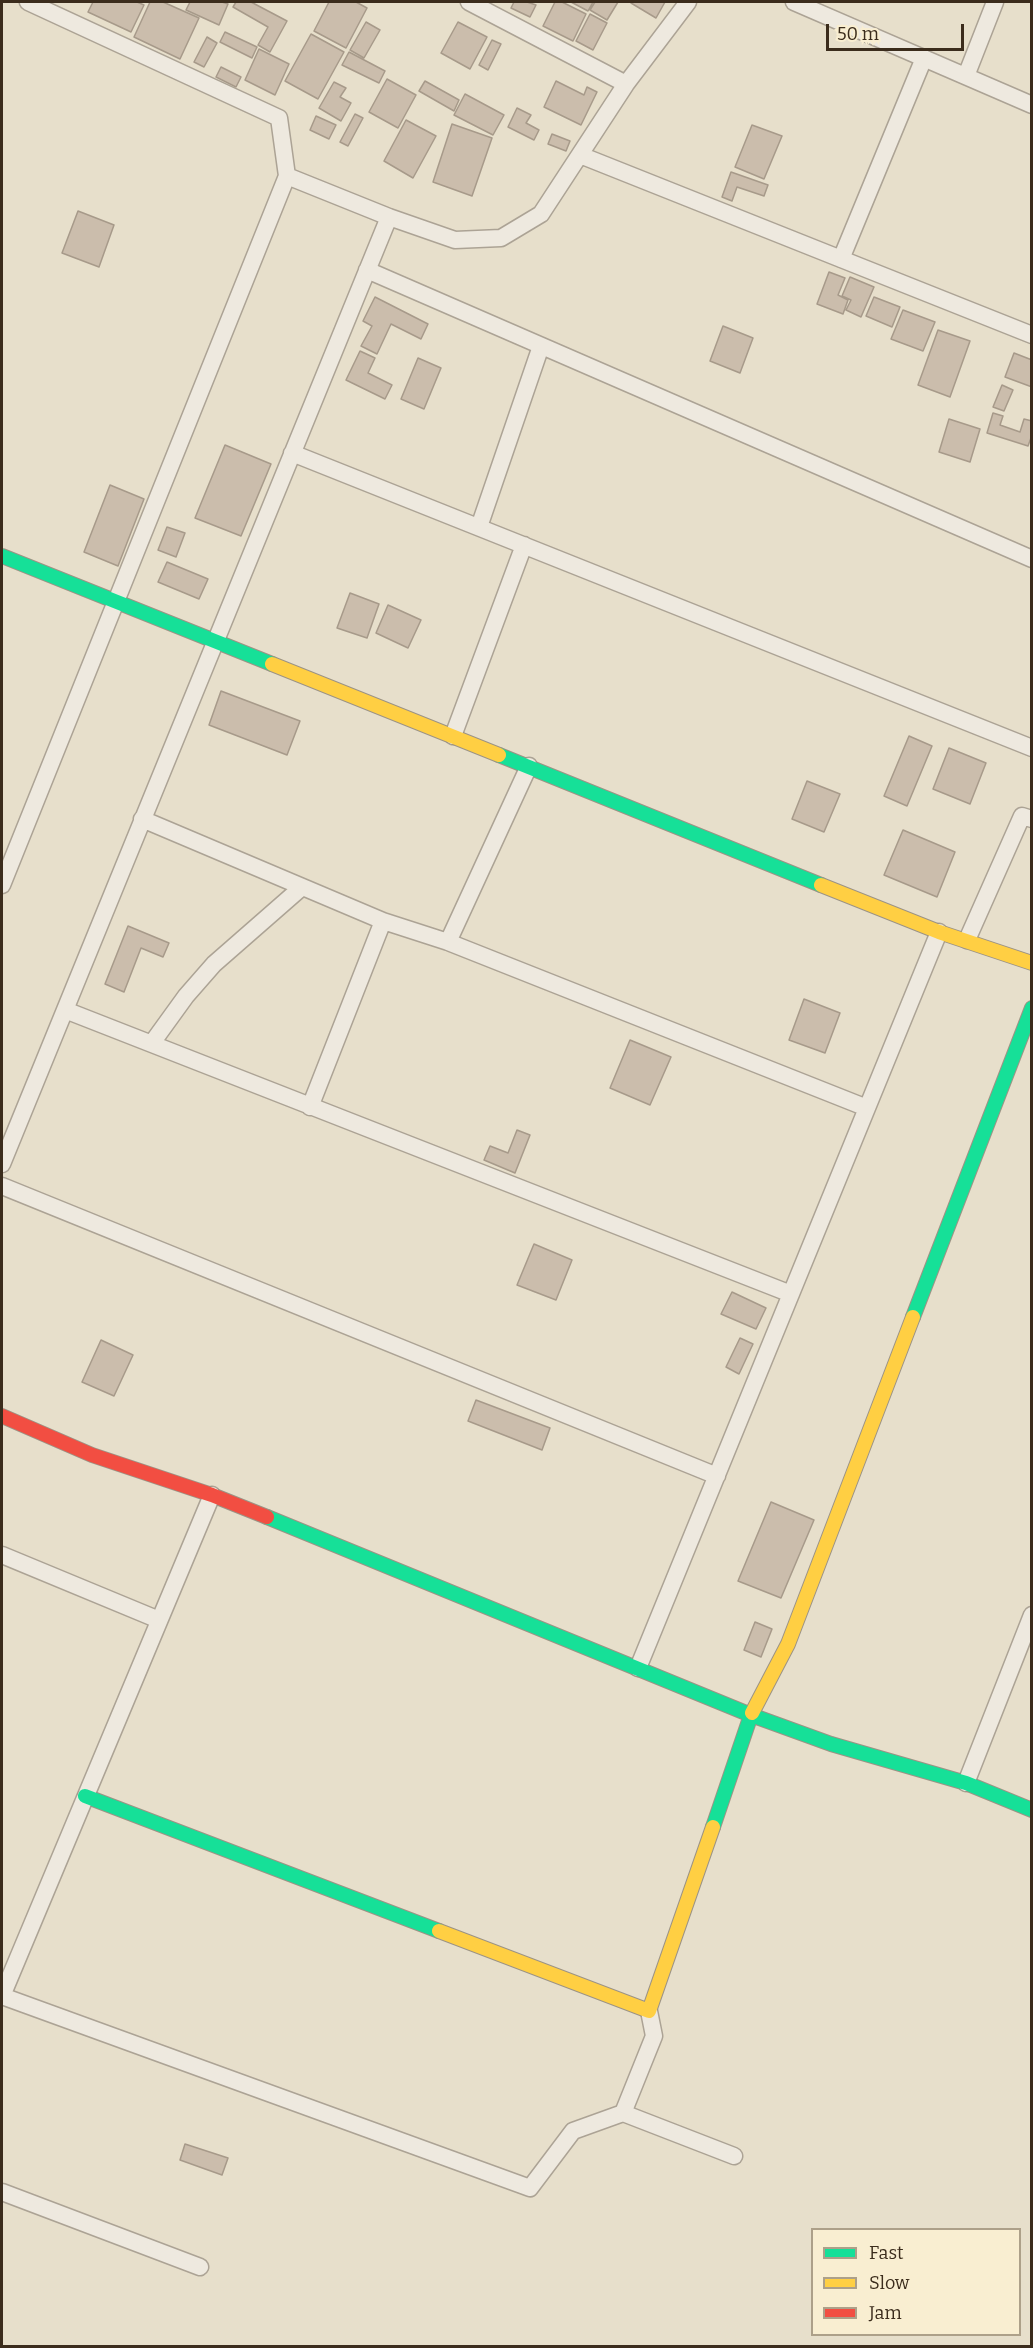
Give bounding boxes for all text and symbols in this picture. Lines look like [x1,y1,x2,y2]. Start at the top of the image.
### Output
scale bar [829,12,967,50]
text: 50 m [837,23,879,45]
legend [811,2228,1021,2336]
text: Fast [869,2242,904,2264]
text: Slow [869,2272,909,2294]
text: Jam [869,2302,902,2324]

